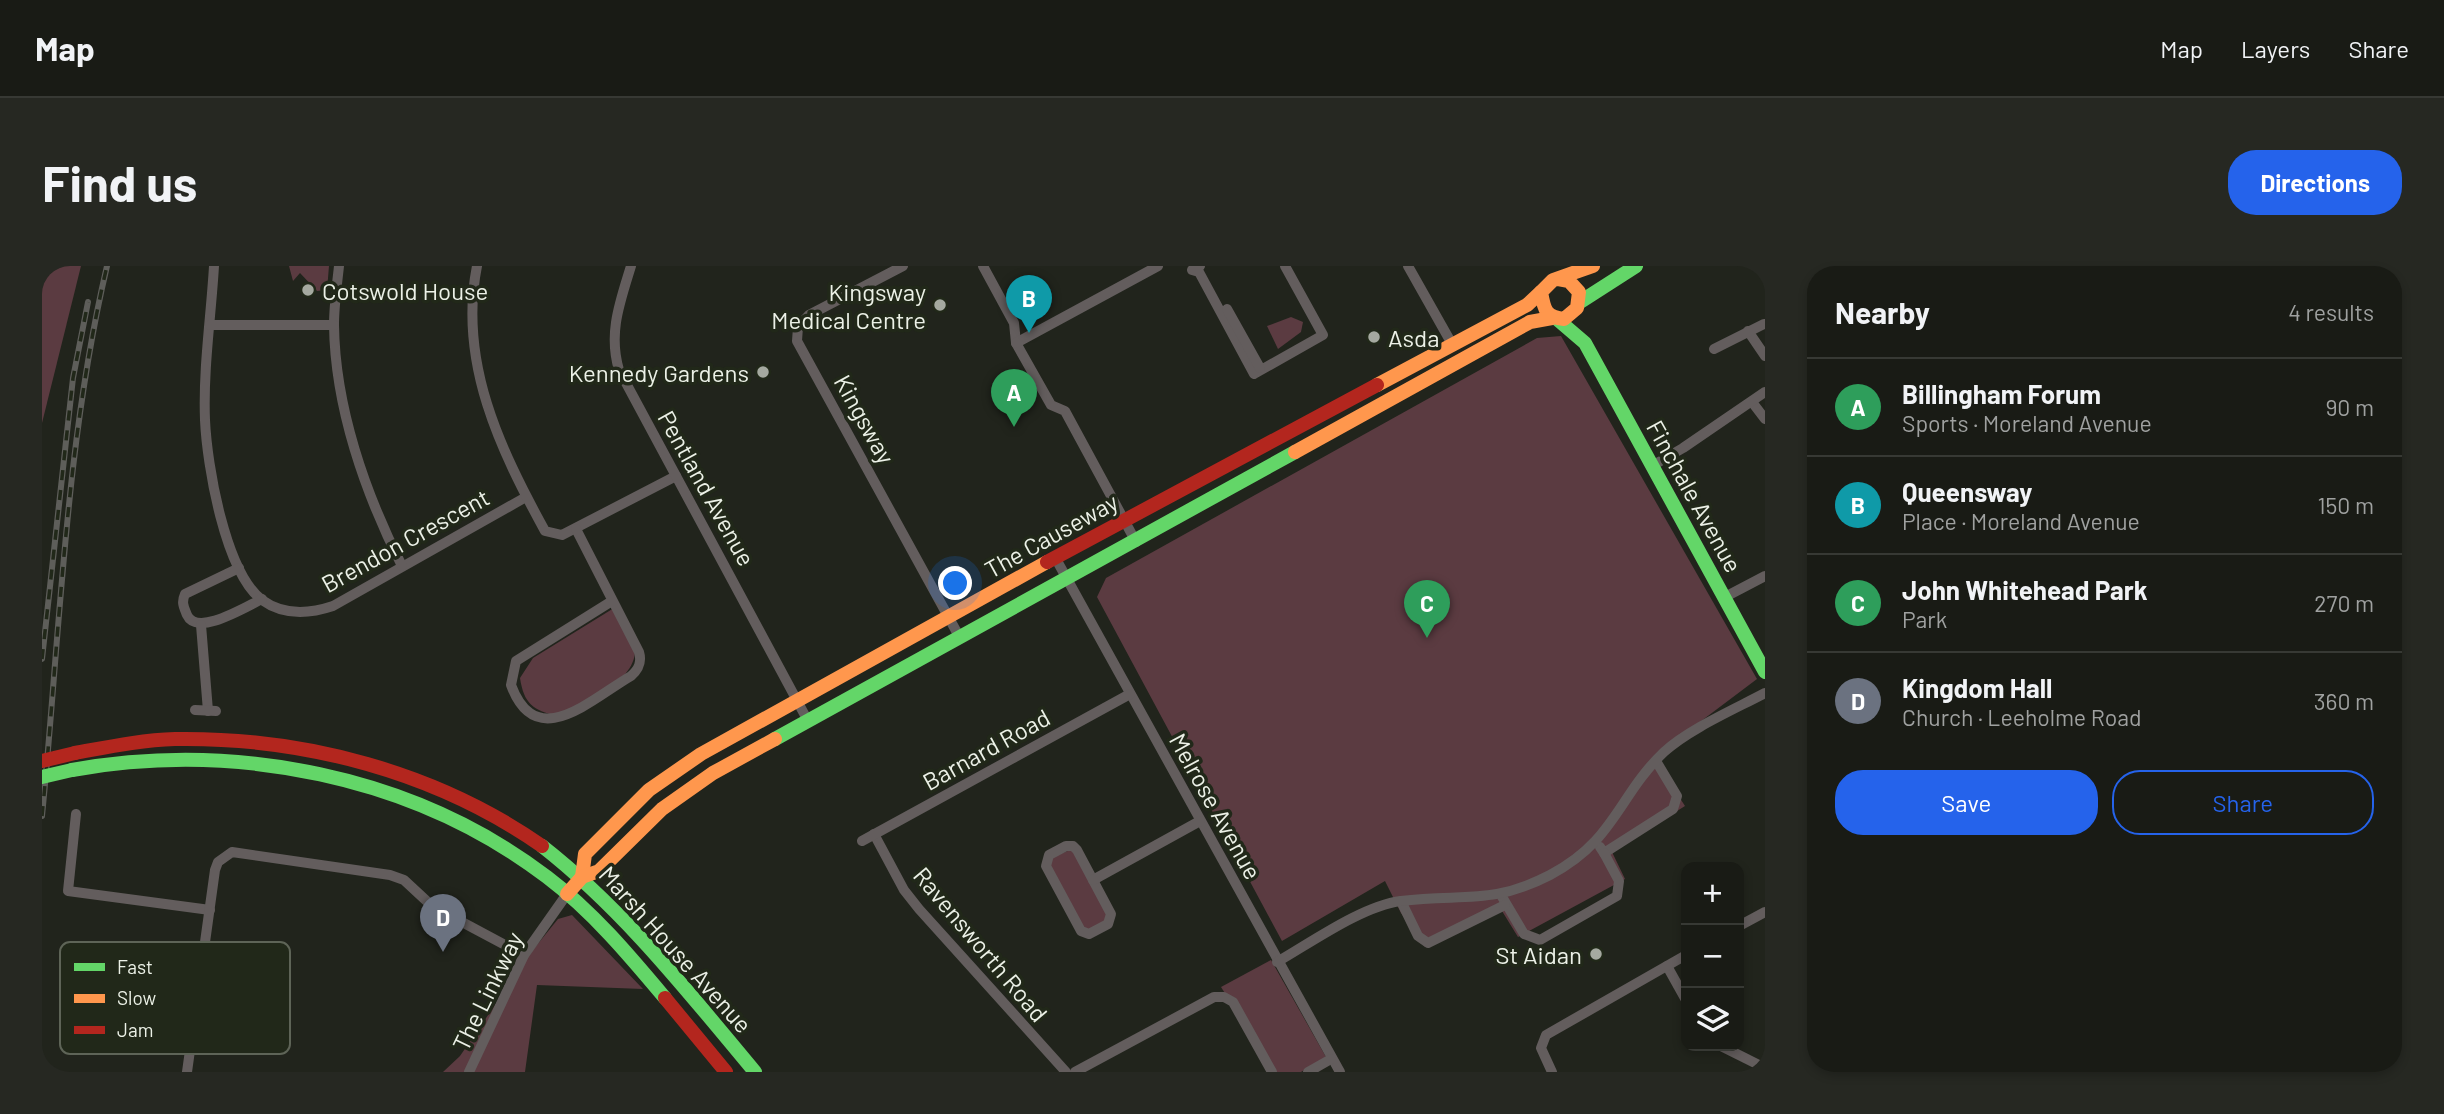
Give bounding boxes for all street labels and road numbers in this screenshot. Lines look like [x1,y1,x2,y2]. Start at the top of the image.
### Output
street label: Kingsway [829,369,901,469]
street label: Pentland Avenue [652,405,762,571]
street label: Finchale Avenue [1641,415,1749,577]
street label: Brendon Crescent [316,482,494,598]
street label: The Causeway [979,486,1123,584]
street label: Barnard Road [917,702,1055,796]
street label: Melrose Avenue [1164,728,1268,884]
street label: Marsh House Avenue [593,860,759,1038]
street label: Ravensworth Road [908,861,1054,1027]
street label: The Linkway [446,927,528,1055]

